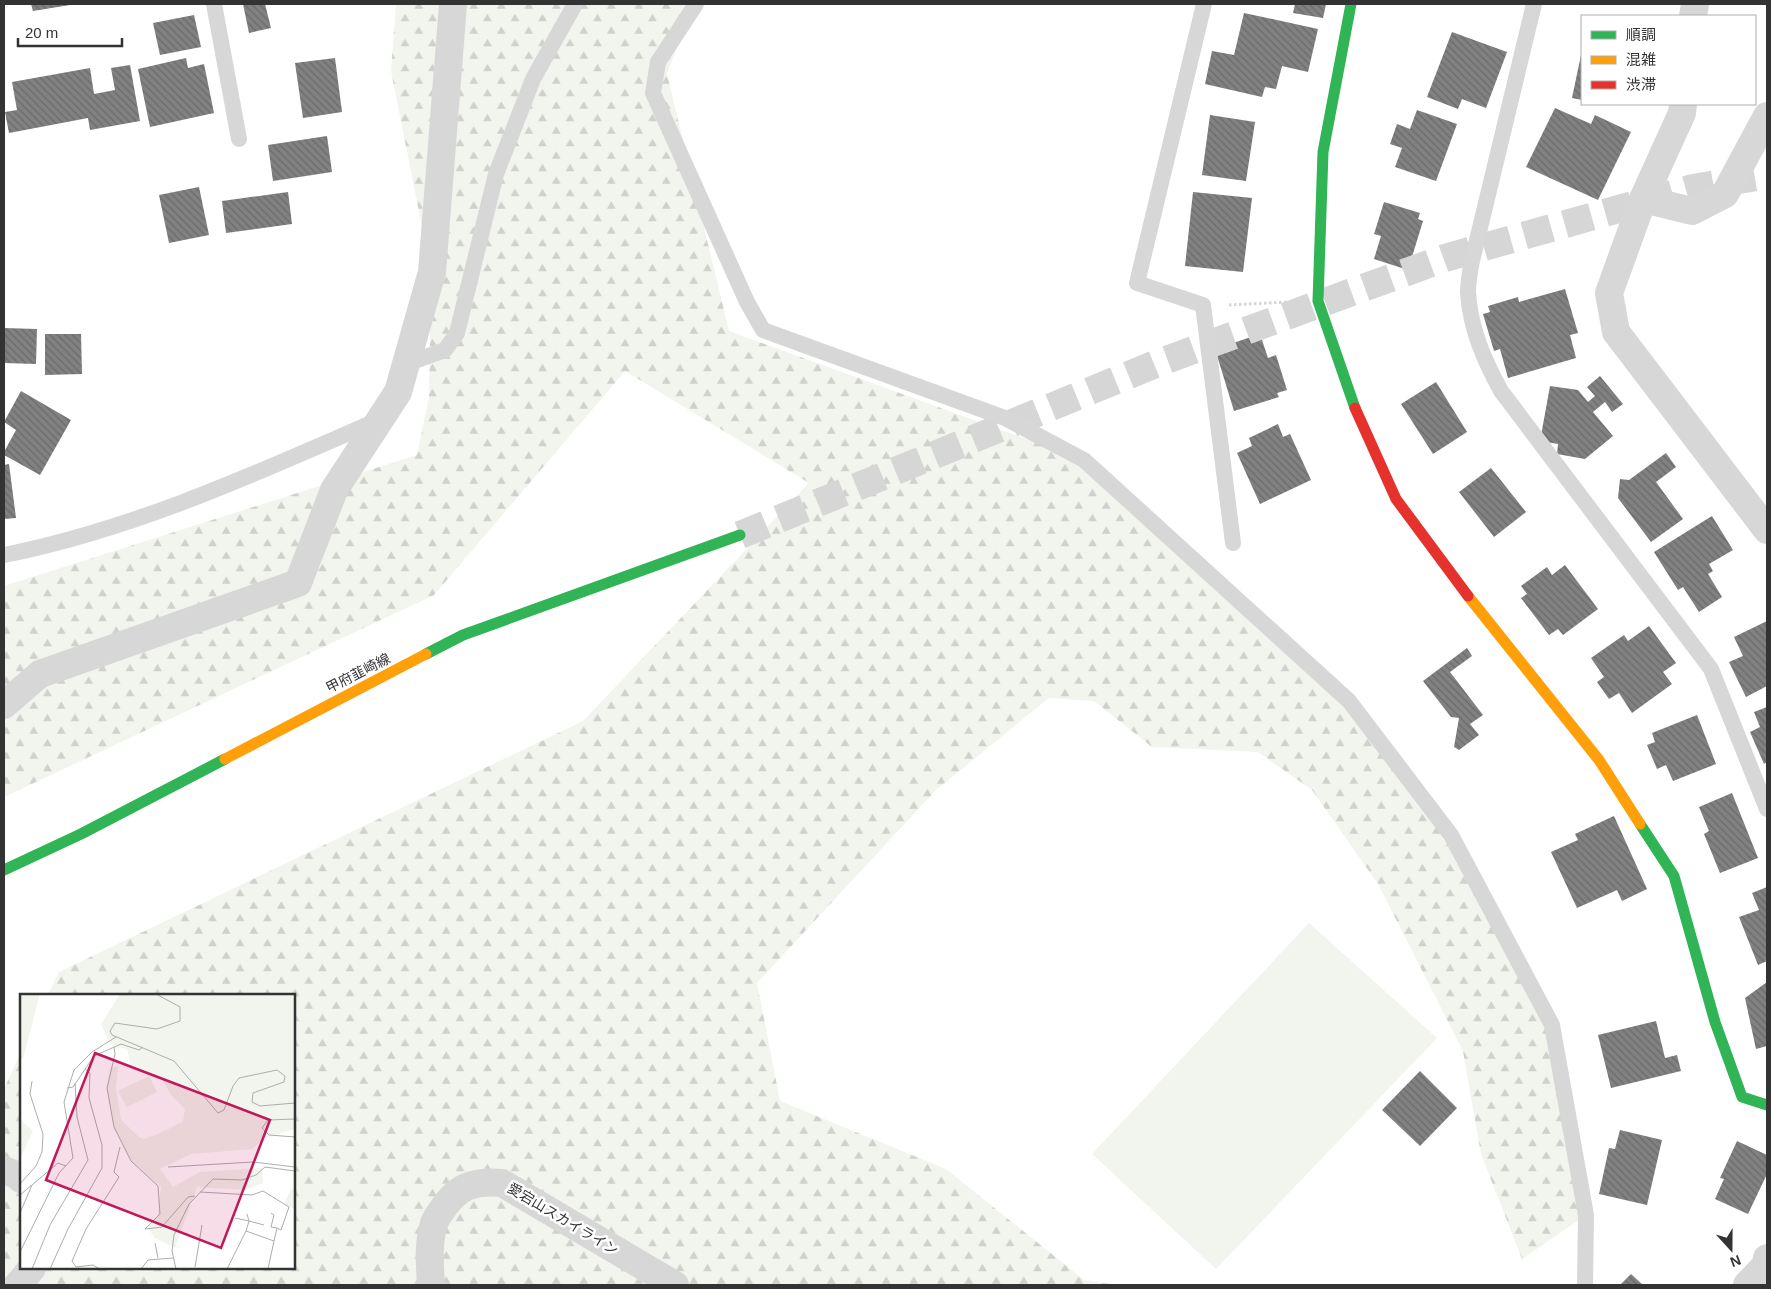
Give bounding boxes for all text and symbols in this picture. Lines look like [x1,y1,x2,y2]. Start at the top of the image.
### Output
scale bar [18,15,121,47]
legend [1581,15,1756,105]
text: 20 m [25,24,58,41]
text: 順調 [1626,26,1656,43]
text: 混雑 [1626,51,1656,68]
text: 渋滞 [1626,76,1656,93]
street label: 甲府韮崎線 [323,650,393,696]
inset map [20,994,295,1269]
street label: 愛宕山スカイライン [505,1180,621,1258]
north arrow [1706,1224,1756,1274]
text: N [1728,1252,1743,1270]

